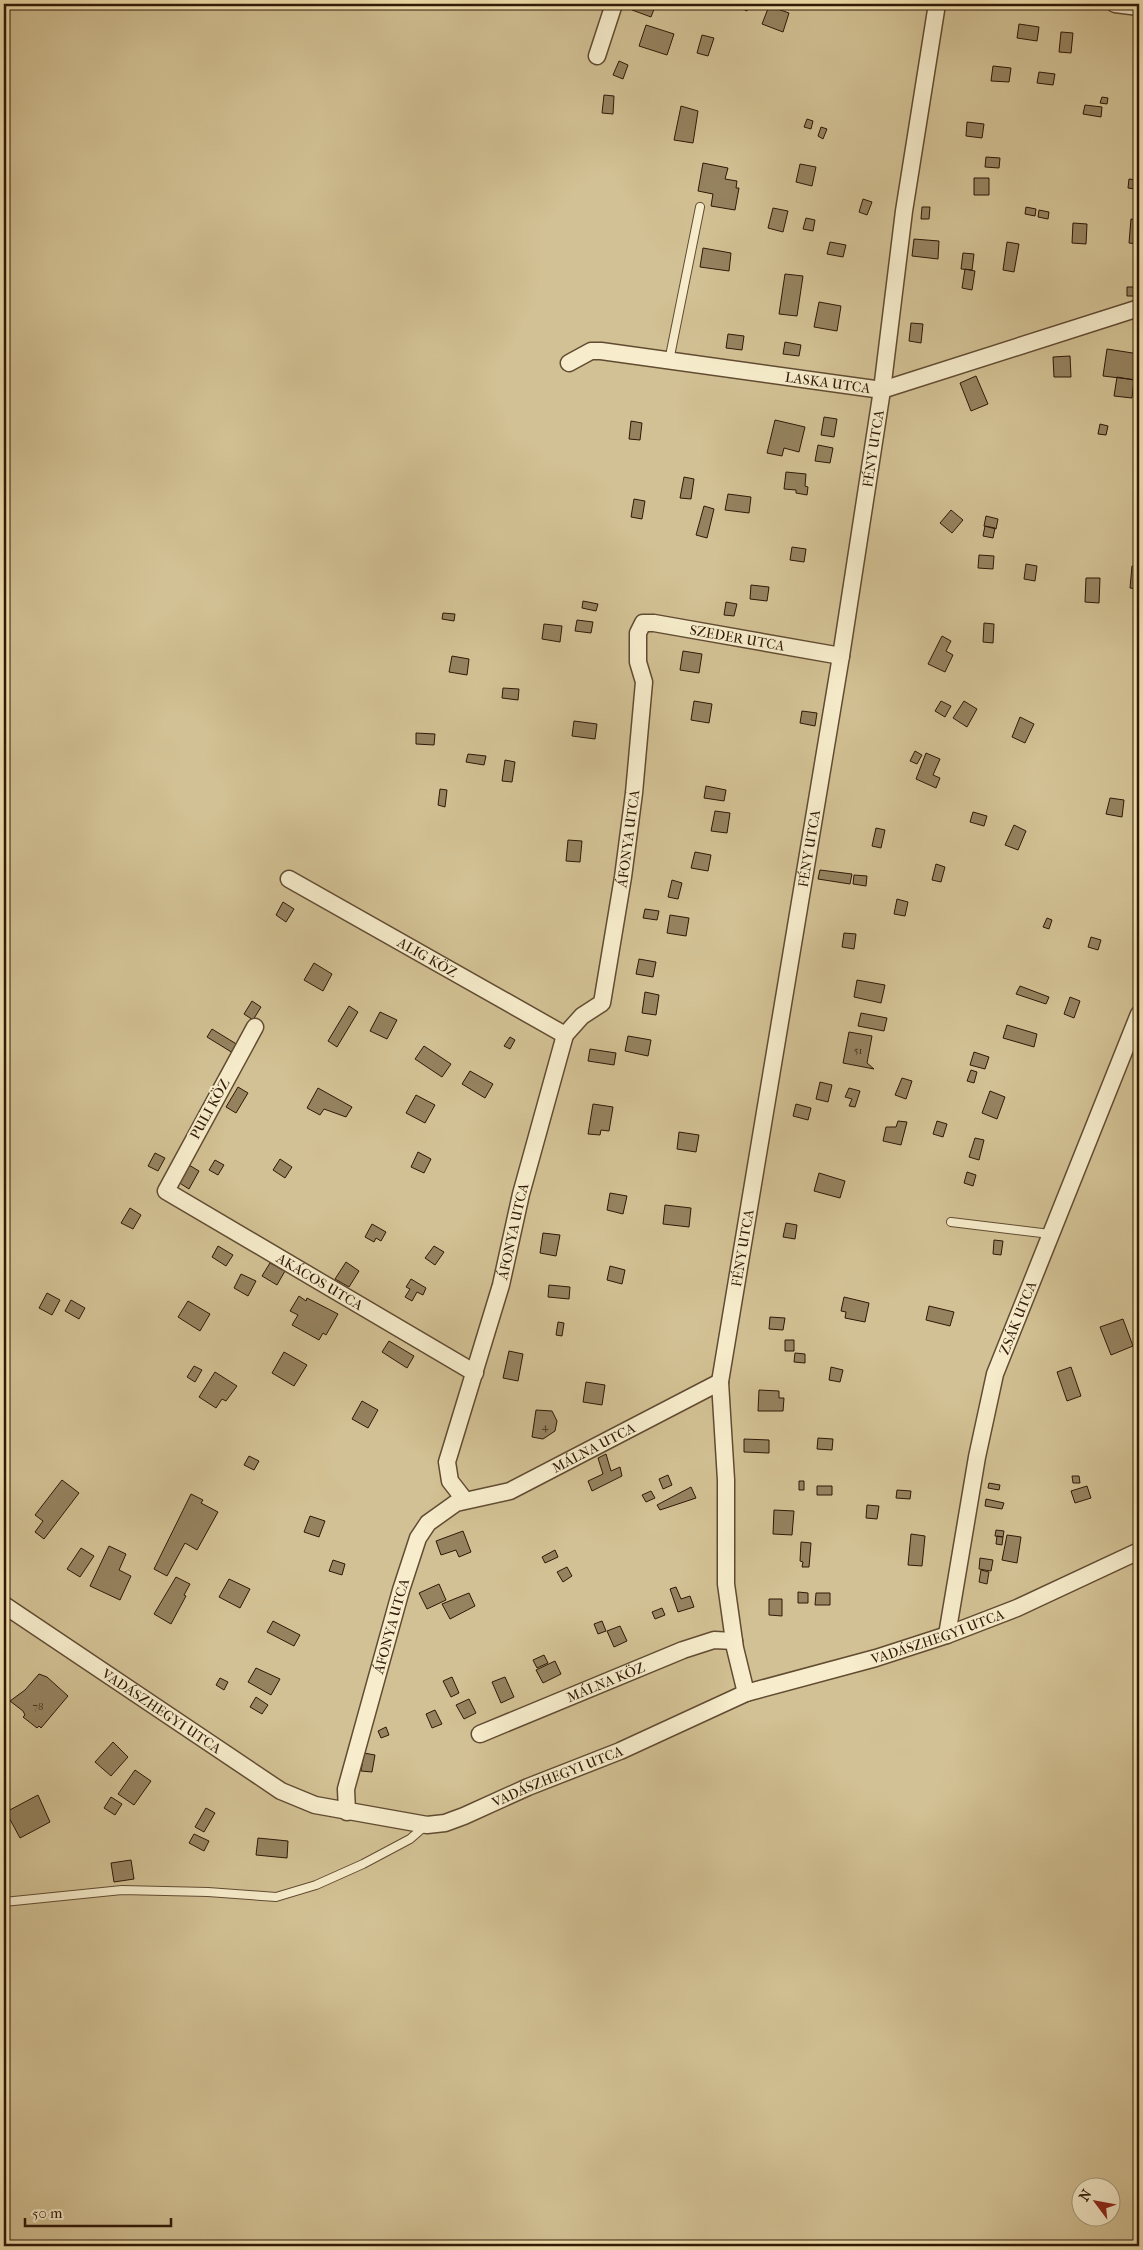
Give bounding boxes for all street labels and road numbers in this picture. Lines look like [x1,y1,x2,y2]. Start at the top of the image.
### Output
street label: LASKA UTCA [784,368,872,397]
street label: FÉNY UTCA [859,408,887,489]
street label: SZEDER UTCA [688,621,787,655]
street label: ÁFONYA UTCA [612,788,643,890]
street label: FÉNY UTCA [794,808,824,888]
street label: ALIG KÖZ [394,933,461,981]
street label: PULI KÖZ [186,1075,234,1142]
street label: ÁFONYA UTCA [493,1180,532,1282]
street label: FÉNY UTCA [728,1207,757,1288]
street label: AKÁCOS UTCA [273,1249,367,1314]
street label: ZSÁK UTCA [995,1278,1040,1357]
street label: MÁLNA UTCA [549,1419,639,1476]
street label: ÁFONYA UTCA [368,1575,413,1677]
street label: VADÁSZHEGYI UTCA [868,1605,1007,1668]
street label: MÁLNA KÖZ [564,1658,648,1706]
street label: VADÁSZHEGYI UTCA [98,1664,225,1758]
street label: VADÁSZHEGYI UTCA [488,1742,626,1811]

